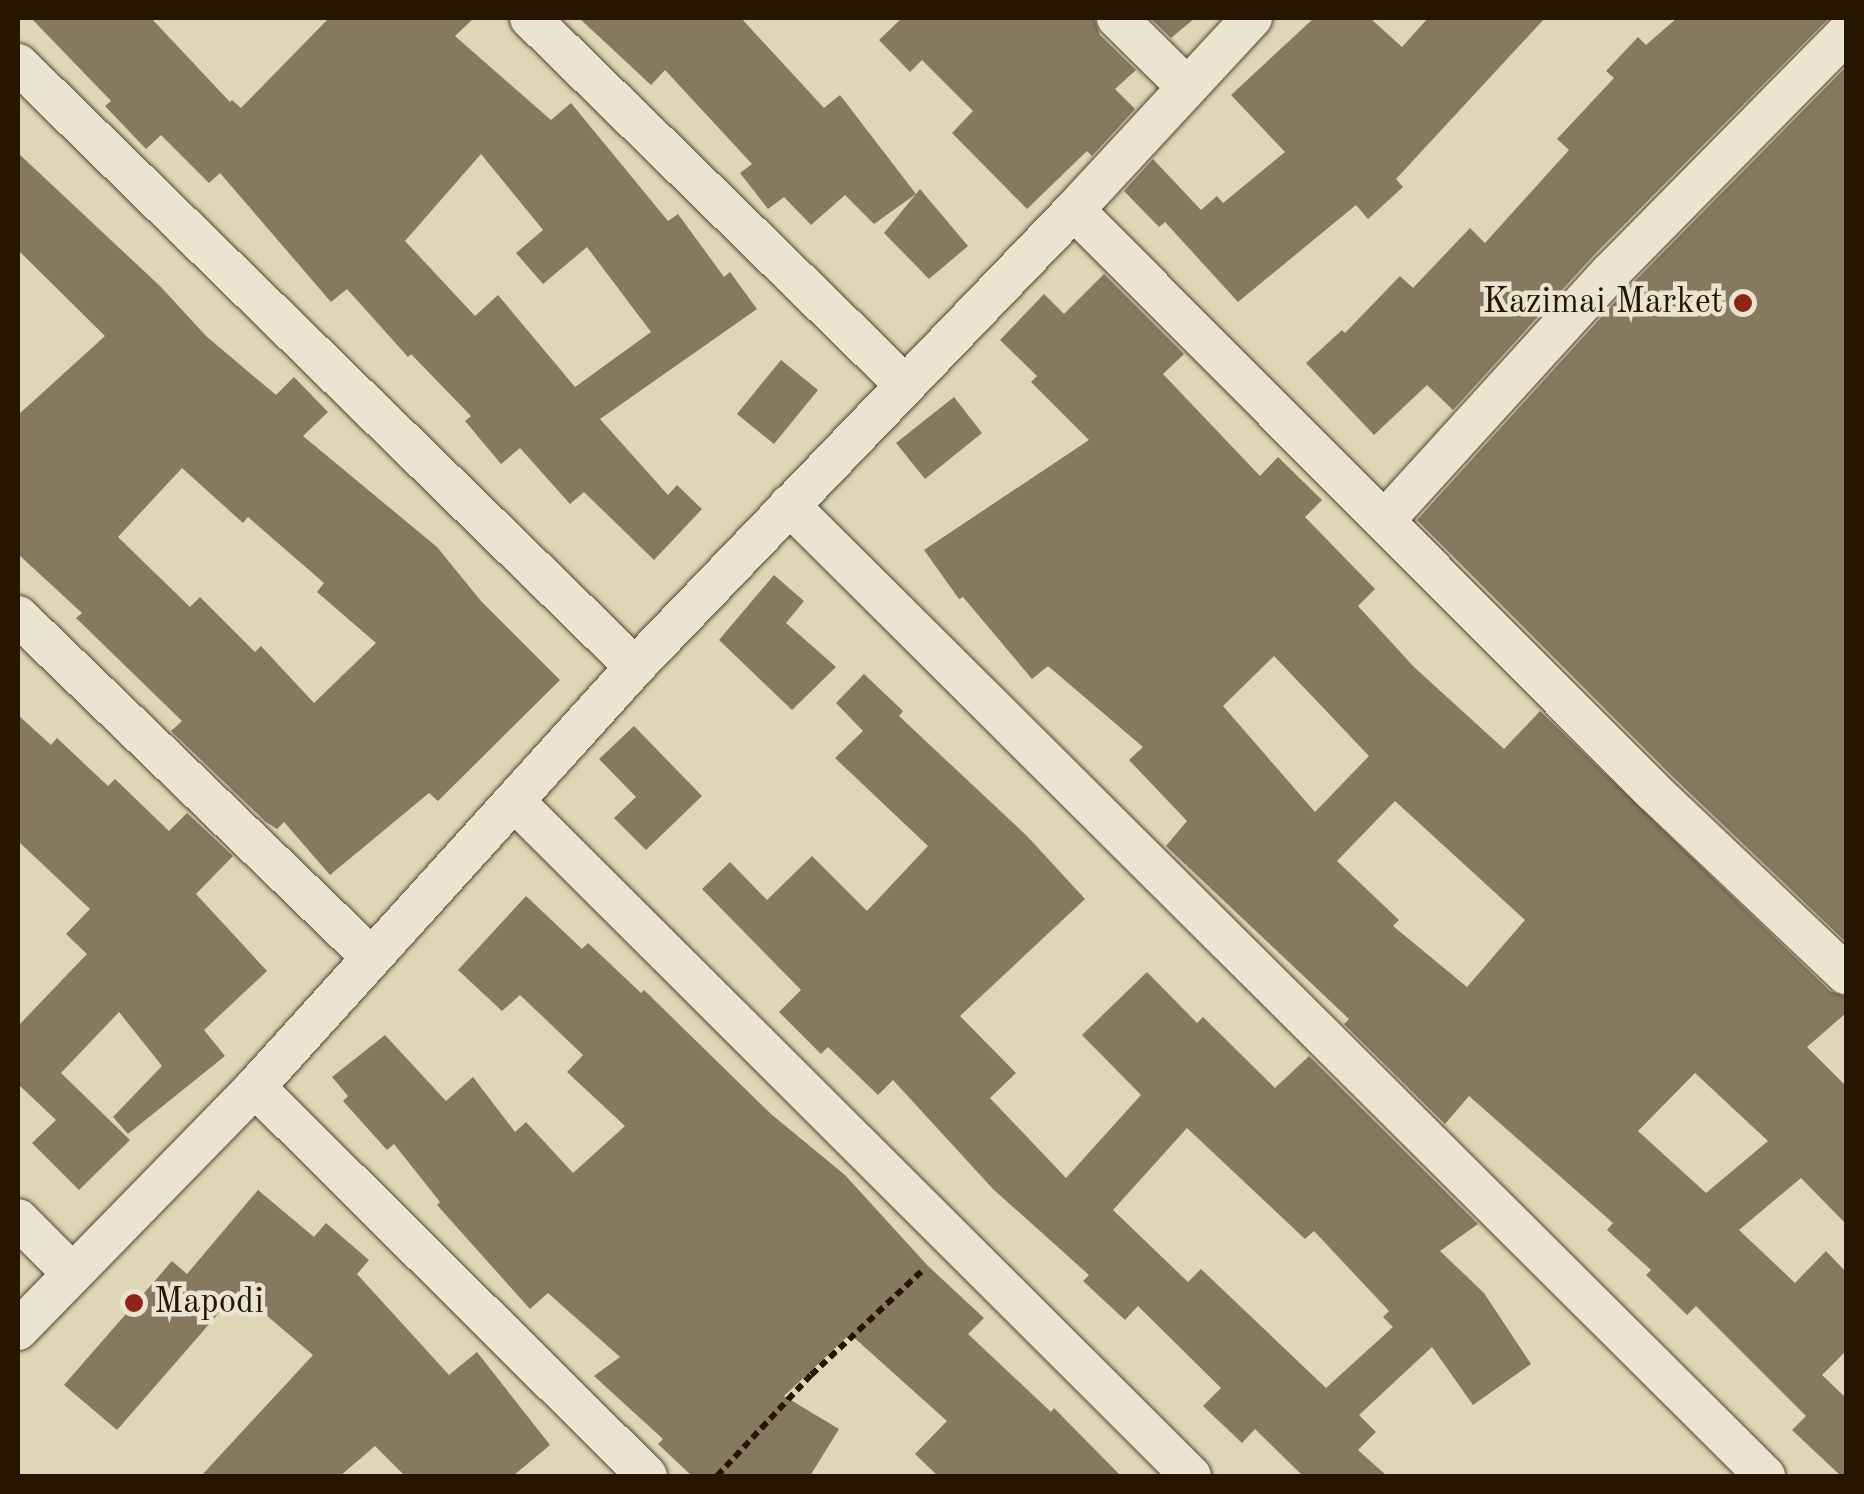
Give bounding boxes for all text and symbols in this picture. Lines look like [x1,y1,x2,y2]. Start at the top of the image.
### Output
place label: Kazimai Market [1483,282,1723,324]
marker: Kazimai Market [1732,292,1754,314]
place label: Mapodi [154,1282,264,1324]
marker: Mapodi [123,1292,145,1314]

